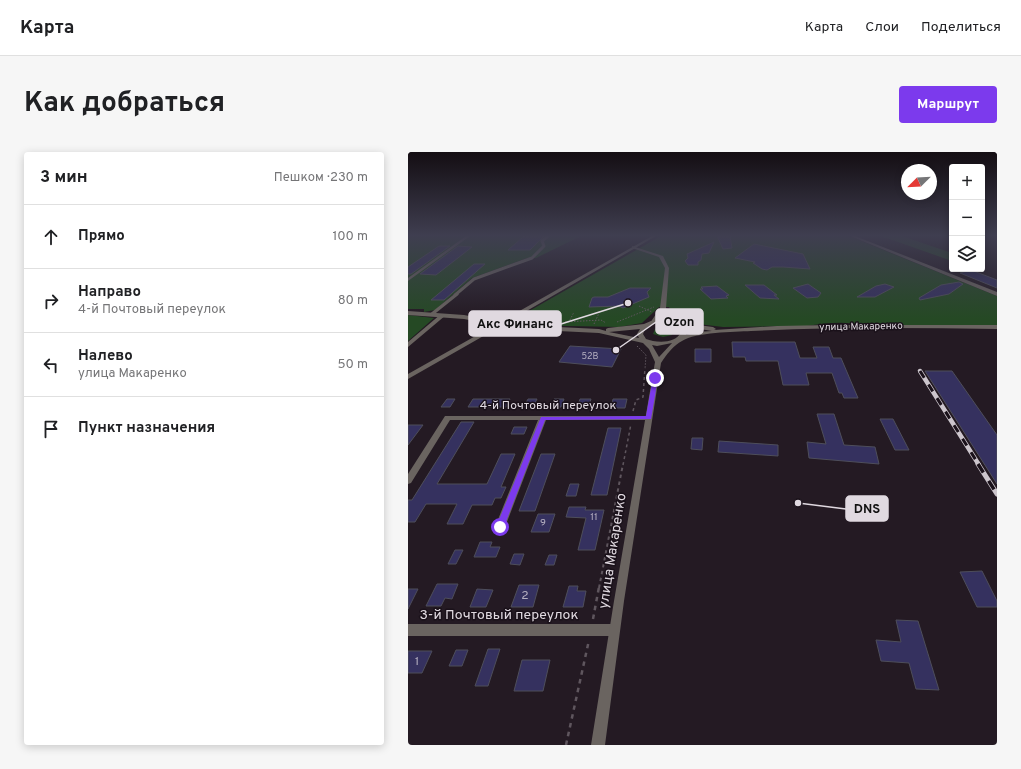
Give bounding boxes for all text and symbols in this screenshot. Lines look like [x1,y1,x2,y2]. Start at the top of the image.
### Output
text: Карта [20,16,74,40]
text: Карта [805,19,843,36]
text: Слои [865,19,899,36]
text: Поделиться [921,19,1001,36]
text: Как добраться [24,86,225,122]
button: Маршрут [899,86,997,123]
north arrow [901,164,937,200]
map controls [949,164,985,272]
button: + [949,164,985,200]
text: 3 мин [40,167,88,189]
text: Пешком · 230 m [274,170,368,186]
button: − [949,200,985,236]
icon: ahead [40,226,62,248]
text: Прямо [78,227,125,246]
text: 100 m [332,229,368,245]
button: layers [949,236,985,272]
text: Направо [78,283,141,302]
icon: right [40,290,62,312]
text: 80 m [338,293,368,309]
text: 4-й Почтовый переулок [78,302,226,318]
callout: Ozon [656,309,703,334]
callout: Акс Финанс [469,311,561,336]
text: Ozon [663,315,695,331]
text: Акс Финанс [477,317,553,333]
street label: улица Макаренко [819,320,903,334]
text: Налево [78,347,133,366]
house number: 52В [582,351,599,362]
icon: left [40,354,62,376]
text: 50 m [338,357,368,373]
text: улица Макаренко [78,366,187,382]
route end [646,369,664,387]
street label: 4-й Почтовый переулок [480,398,616,414]
icon: arrive [40,418,62,440]
text: Пункт назначения [78,419,215,438]
street label: улица Макаренко [595,492,631,610]
callout: DNS [846,496,888,521]
text: DNS [854,502,880,518]
house number: 11 [590,511,598,524]
house number: 9 [540,517,546,530]
route start [491,518,509,536]
house number: 2 [521,588,529,604]
street label: 3-й Почтовый переулок [420,607,578,624]
house number: 1 [415,654,419,670]

